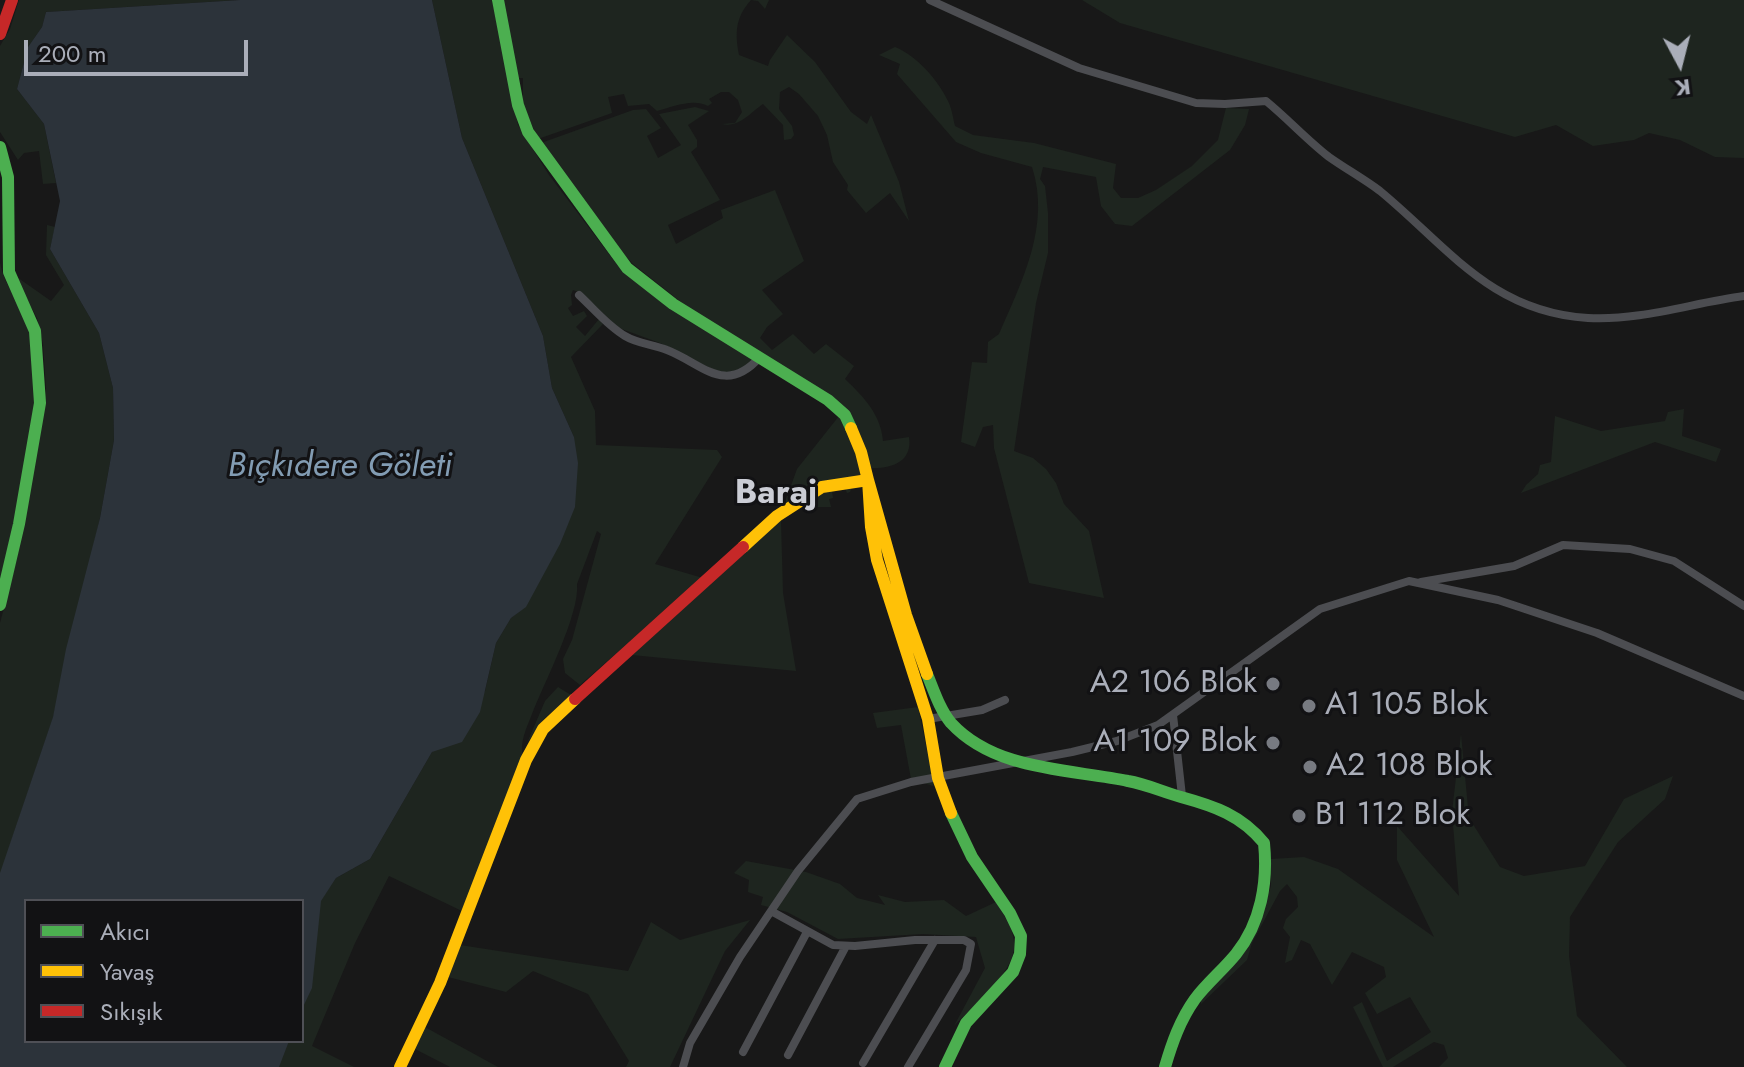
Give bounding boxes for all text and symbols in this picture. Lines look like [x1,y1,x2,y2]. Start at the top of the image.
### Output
scale bar [28,24,252,74]
north arrow [1640,24,1720,104]
text: 200 m [38,36,106,71]
text: K [1673,71,1693,105]
water label: Bıçkıdere Göleti [228,448,452,488]
district label: Baraj [735,475,817,515]
place label: A2 106 Blok [1090,665,1257,703]
marker: A2 106 Blok [1264,675,1282,693]
place label: A1 105 Blok [1325,687,1488,725]
marker: A1 105 Blok [1300,697,1318,715]
place label: A1 109 Blok [1093,724,1257,762]
marker: A1 109 Blok [1264,734,1282,752]
place label: A2 108 Blok [1326,748,1492,786]
marker: A2 108 Blok [1301,758,1319,776]
place label: B1 112 Blok [1315,797,1470,835]
marker: B1 112 Blok [1290,807,1308,825]
legend [24,899,304,1043]
text: Akıcı [100,914,150,949]
text: Yavaş [100,954,154,989]
text: Sıkışık [100,994,163,1029]

